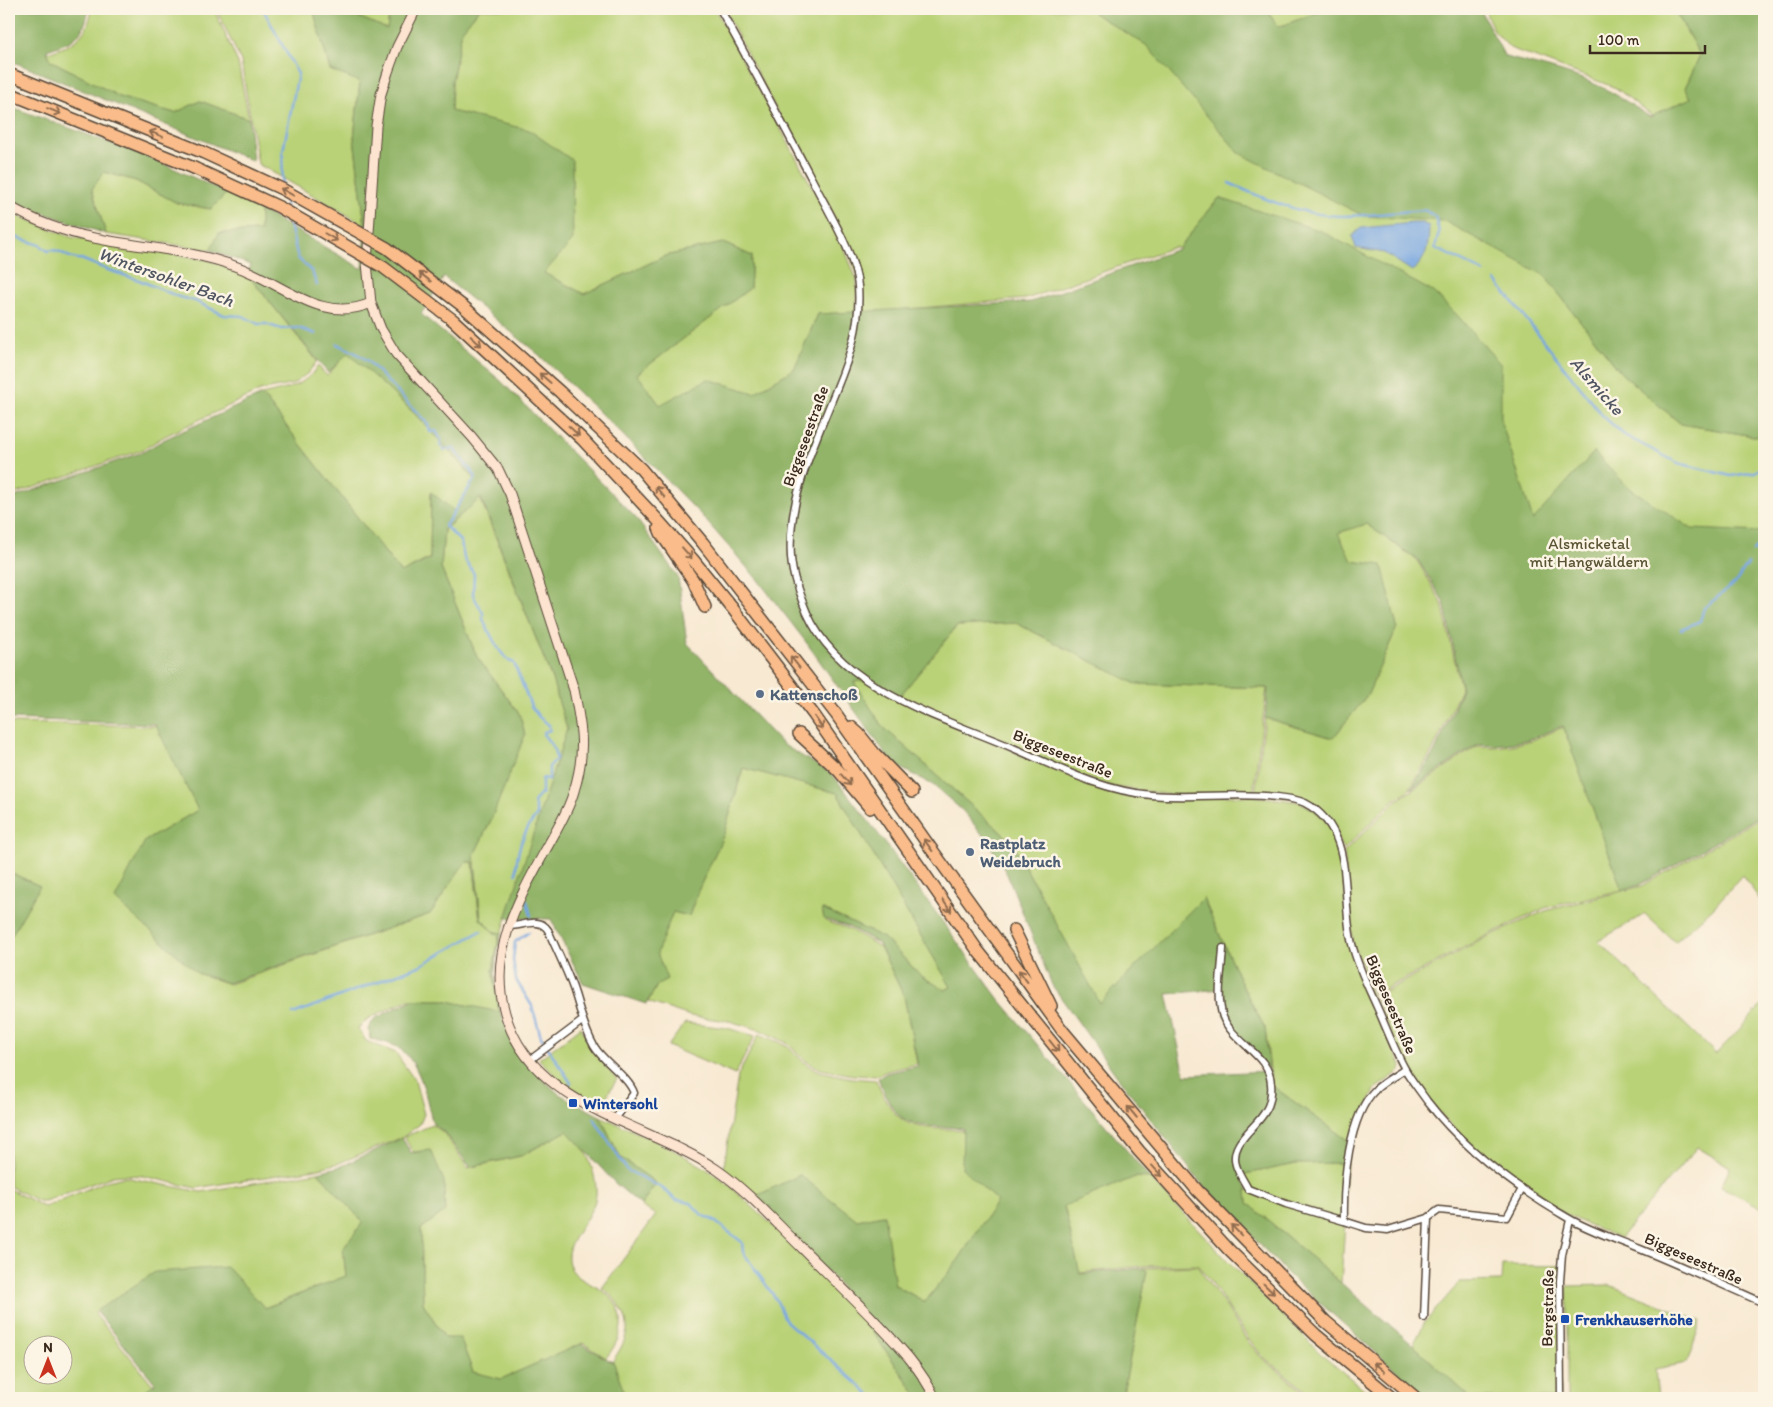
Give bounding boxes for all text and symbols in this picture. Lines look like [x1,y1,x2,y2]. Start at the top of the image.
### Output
scale bar [1590,22,1706,54]
text: 100 m [1598,31,1640,49]
one-way arrow [46,107,61,117]
one-way arrow [149,129,164,138]
one-way arrow [280,187,295,197]
one-way arrow [324,233,338,243]
water label: Wintersohler Bach [95,242,237,312]
one-way arrow [419,272,432,283]
one-way arrow [470,335,483,347]
water label: Alsmicke [1566,352,1629,421]
one-way arrow [538,372,551,384]
street label: Biggeseestraße [778,383,833,489]
one-way arrow [567,425,580,437]
one-way arrow [655,486,666,499]
park label: Alsmicketal mit Hangwäldern [1530,534,1648,571]
one-way arrow [681,547,693,560]
one-way arrow [790,656,801,669]
place label: Kattenschoß [770,685,858,704]
marker: Kattenschoß [754,688,766,700]
one-way arrow [814,715,824,729]
street label: Biggeseestraße [1010,725,1116,782]
one-way arrow [841,773,852,786]
place label: Rastplatz Weidebruch [980,834,1061,871]
one-way arrow [923,838,933,852]
marker: Rastplatz Weidebruch [964,846,976,858]
one-way arrow [942,899,952,913]
street label: Biggeseestraße [1362,952,1421,1057]
one-way arrow [1018,969,1028,983]
one-way arrow [1049,1039,1060,1052]
place label: Wintersohl [583,1094,658,1113]
marker: Wintersohl [567,1097,579,1109]
one-way arrow [1126,1106,1137,1119]
one-way arrow [1151,1165,1163,1177]
one-way arrow [1230,1224,1242,1237]
street label: Biggeseestraße [1642,1228,1746,1289]
street label: Bergstraße [1537,1269,1558,1347]
one-way arrow [1263,1283,1275,1295]
place label: Frenkhauserhöhe [1575,1310,1693,1329]
marker: Frenkhauserhöhe [1559,1313,1571,1325]
north arrow [22,1334,72,1384]
text: N [43,1339,53,1356]
one-way arrow [1372,1361,1385,1372]

